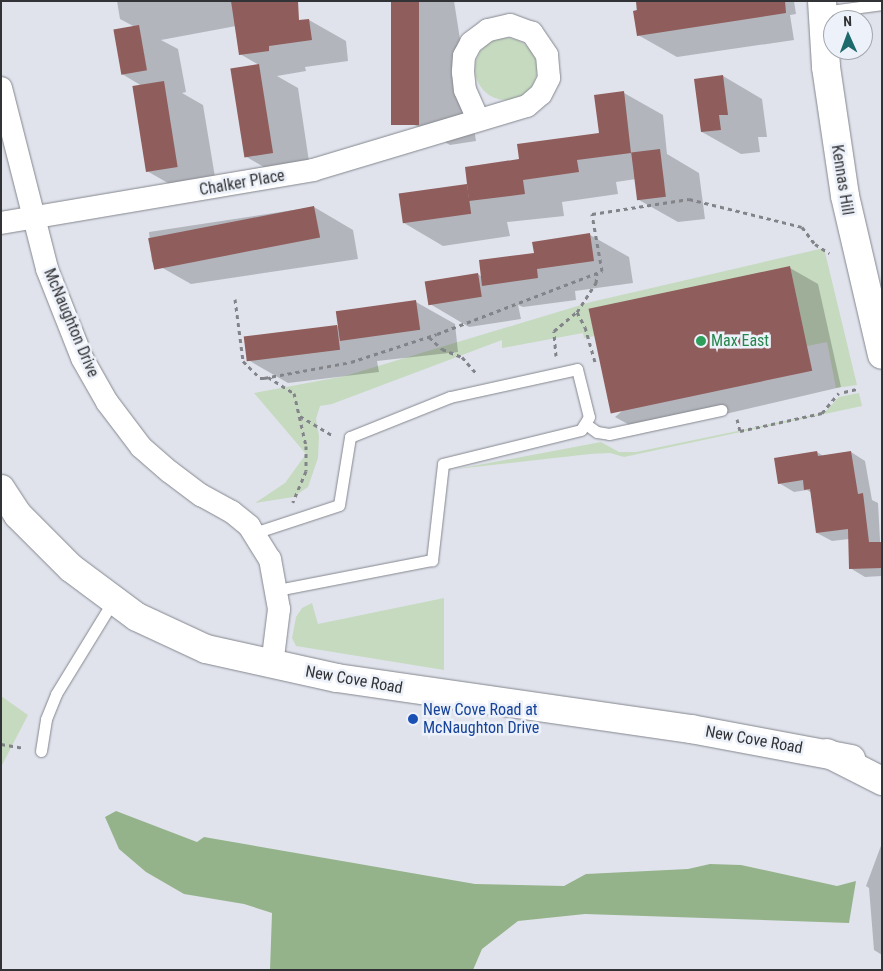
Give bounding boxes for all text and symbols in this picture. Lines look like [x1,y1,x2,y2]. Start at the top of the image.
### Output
north arrow [823,10,873,60]
text: N [843,13,852,29]
street label: Kennas Hill [827,143,857,217]
street label: Chalker Place [198,166,286,200]
street label: McNaughton Drive [39,266,103,380]
place label: Max East [711,331,769,351]
marker: Max East [695,335,707,347]
street label: New Cove Road [304,662,404,698]
place label: New Cove Road at McNaughton Drive [423,700,539,738]
marker: New Cove Road at McNaughton Drive [407,713,419,725]
street label: New Cove Road [704,722,804,758]

